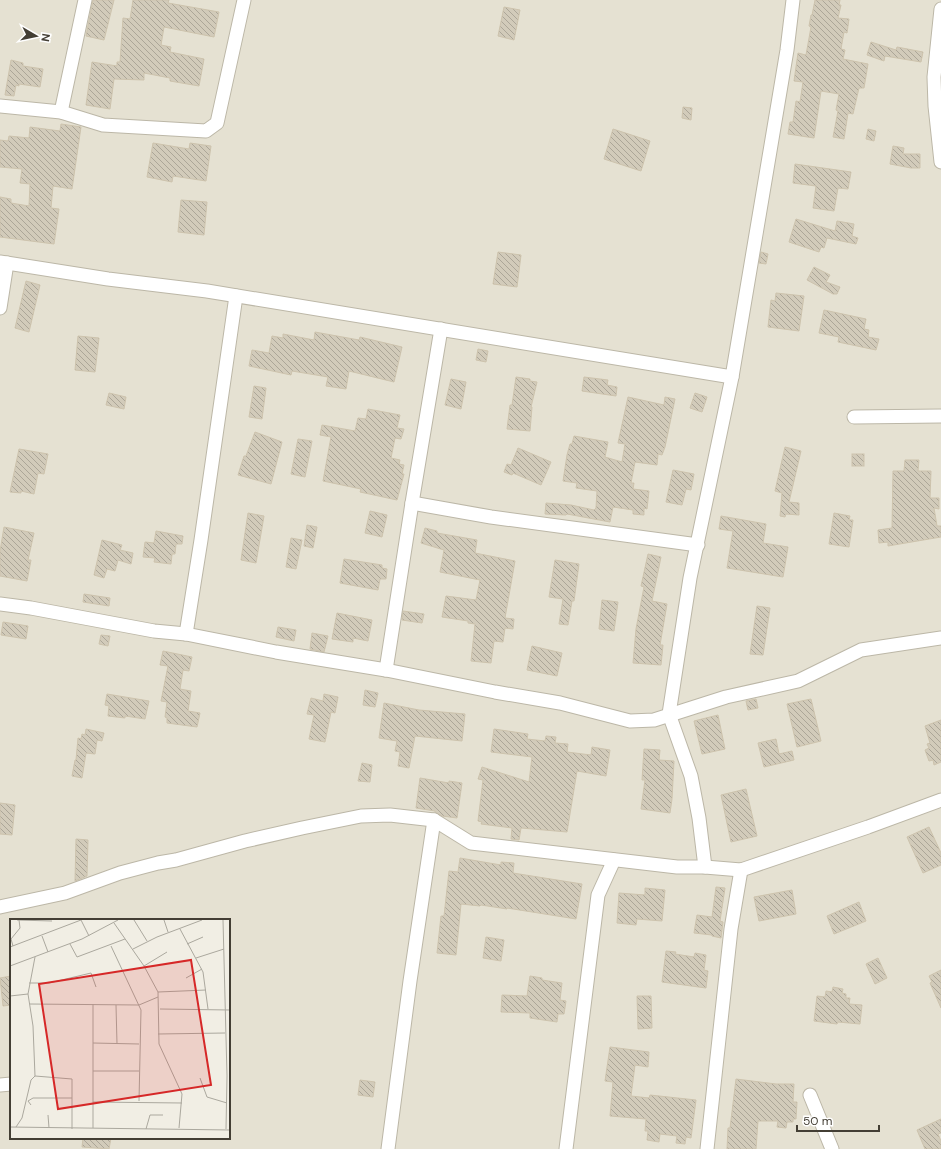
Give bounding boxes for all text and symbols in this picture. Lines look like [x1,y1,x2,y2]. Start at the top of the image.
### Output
north arrow [16,16,56,56]
text: N [38,33,53,43]
inset map [10,919,230,1139]
scale bar [797,1107,879,1133]
text: 50 m [803,1113,832,1129]

